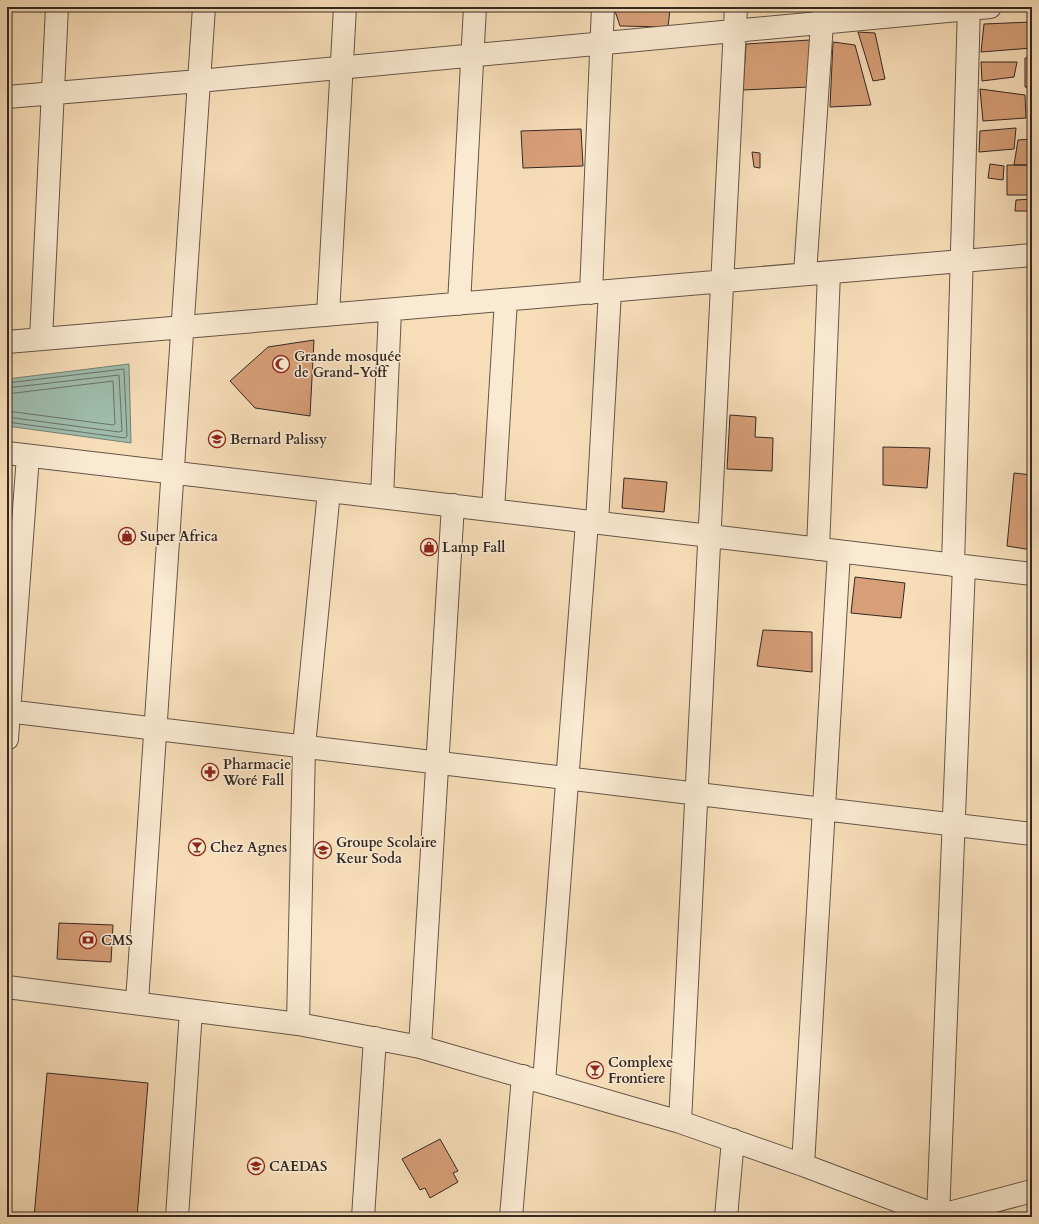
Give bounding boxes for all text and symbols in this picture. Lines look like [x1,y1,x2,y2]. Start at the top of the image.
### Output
place label: Grande mosquée de Grand-Yoff [294,347,401,382]
mosque icon: Grande mosquée de Grand-Yoff [271,354,291,374]
school or university icon: Bernard Palissy [207,429,227,449]
place label: Bernard Palissy [230,430,327,449]
shop icon: Super Africa [117,526,137,546]
place label: Super Africa [140,527,218,546]
shop icon: Lamp Fall [419,537,439,557]
place label: Lamp Fall [442,538,505,557]
place label: Pharmacie Woré Fall [222,755,291,790]
pharmacy icon: Pharmacie Woré Fall [200,762,220,782]
place label: Groupe Scolaire Keur Soda [336,833,437,868]
bar icon: Chez Agnes [187,837,207,857]
place label: Chez Agnes [210,838,287,857]
school or university icon: Groupe Scolaire Keur Soda [313,840,333,860]
bank icon: CMS [78,930,98,950]
place label: CMS [101,931,133,950]
place label: Complexe Frontiere [608,1053,673,1088]
bar icon: Complexe Frontiere [585,1060,605,1080]
school or university icon: CAEDAS [246,1156,266,1176]
place label: CAEDAS [269,1157,328,1176]

